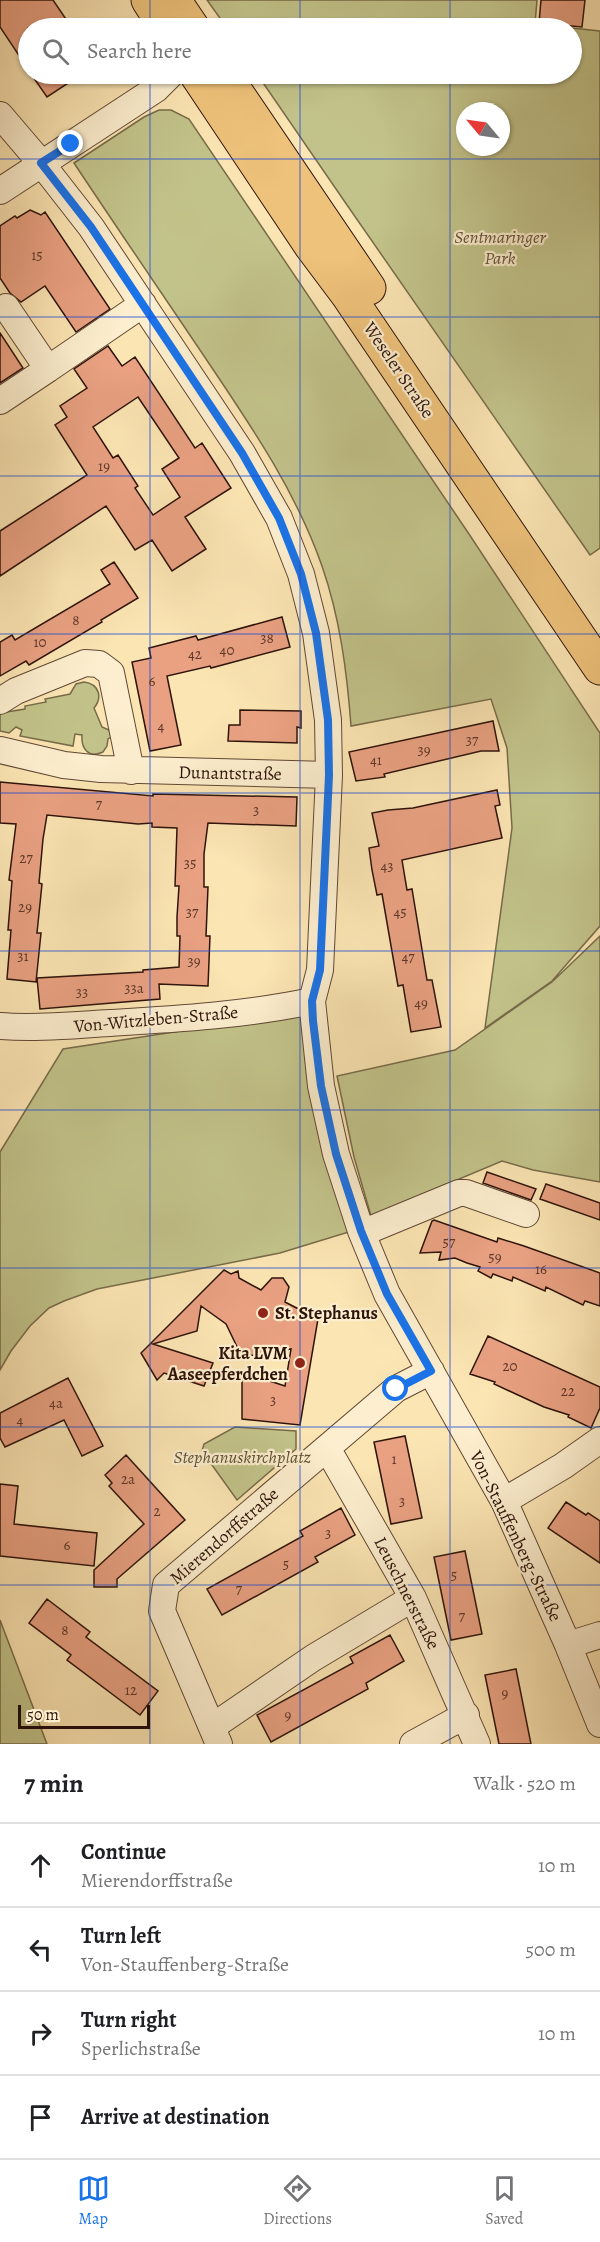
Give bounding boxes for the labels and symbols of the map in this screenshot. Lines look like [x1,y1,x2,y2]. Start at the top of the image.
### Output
north arrow [456,102,510,156]
route end [57,130,83,156]
park label: Sentmaringer Park [454,225,546,270]
house number: 15 [31,245,43,265]
street label: Weseler Straße [357,316,440,423]
house number: 19 [98,456,110,476]
house number: 8 [72,610,80,630]
house number: 38 [260,628,274,648]
house number: 10 [33,632,47,652]
house number: 40 [220,640,234,660]
house number: 42 [188,644,202,664]
house number: 6 [149,671,156,691]
house number: 4 [158,716,165,736]
house number: 37 [466,730,479,750]
house number: 39 [417,740,431,760]
house number: 41 [370,750,382,770]
street label: Dunantstraße [178,760,282,786]
house number: 7 [96,794,103,814]
house number: 3 [253,800,259,820]
house number: 27 [19,848,33,868]
house number: 35 [184,853,196,873]
house number: 43 [380,856,394,876]
house number: 29 [18,897,32,917]
house number: 37 [186,902,199,922]
house number: 45 [393,902,407,922]
house number: 31 [17,946,29,966]
house number: 47 [401,947,415,967]
house number: 39 [187,951,201,971]
house number: 33a [124,978,144,998]
house number: 33 [76,982,88,1002]
house number: 49 [414,993,428,1013]
street label: Von-Witzleben-Straße [72,1000,239,1038]
house number: 57 [443,1232,456,1252]
house number: 59 [488,1247,502,1267]
house number: 16 [535,1259,547,1279]
place label: St. Stephanus [275,1301,378,1325]
marker: St. Stephanus [256,1306,270,1320]
place label: Kita LVM Aaseepferdchen [166,1341,288,1386]
marker: Kita LVM Aaseepferdchen [293,1356,307,1370]
house number: 20 [502,1356,518,1376]
route start [382,1375,408,1401]
house number: 22 [561,1381,575,1401]
house number: 3 [270,1390,276,1410]
house number: 4a [49,1393,63,1413]
house number: 4 [17,1410,24,1430]
park label: Stephanuskirchplatz [173,1445,311,1469]
street label: Von-Stauffenberg-Straße [464,1446,568,1625]
house number: 1 [391,1449,397,1469]
house number: 2a [121,1469,135,1489]
street label: Mierendorffstraße [165,1482,283,1590]
house number: 3 [399,1491,405,1511]
house number: 2 [153,1501,161,1521]
house number: 3 [325,1523,331,1543]
street label: Leuschnerstraße [368,1533,446,1653]
house number: 6 [64,1535,71,1555]
house number: 5 [283,1554,289,1574]
house number: 5 [451,1565,457,1585]
house number: 7 [236,1579,243,1599]
house number: 7 [459,1606,466,1626]
house number: 8 [61,1620,69,1640]
house number: 12 [125,1680,137,1700]
house number: 9 [502,1683,509,1703]
scale bar [18,1702,150,1730]
house number: 9 [285,1705,292,1725]

